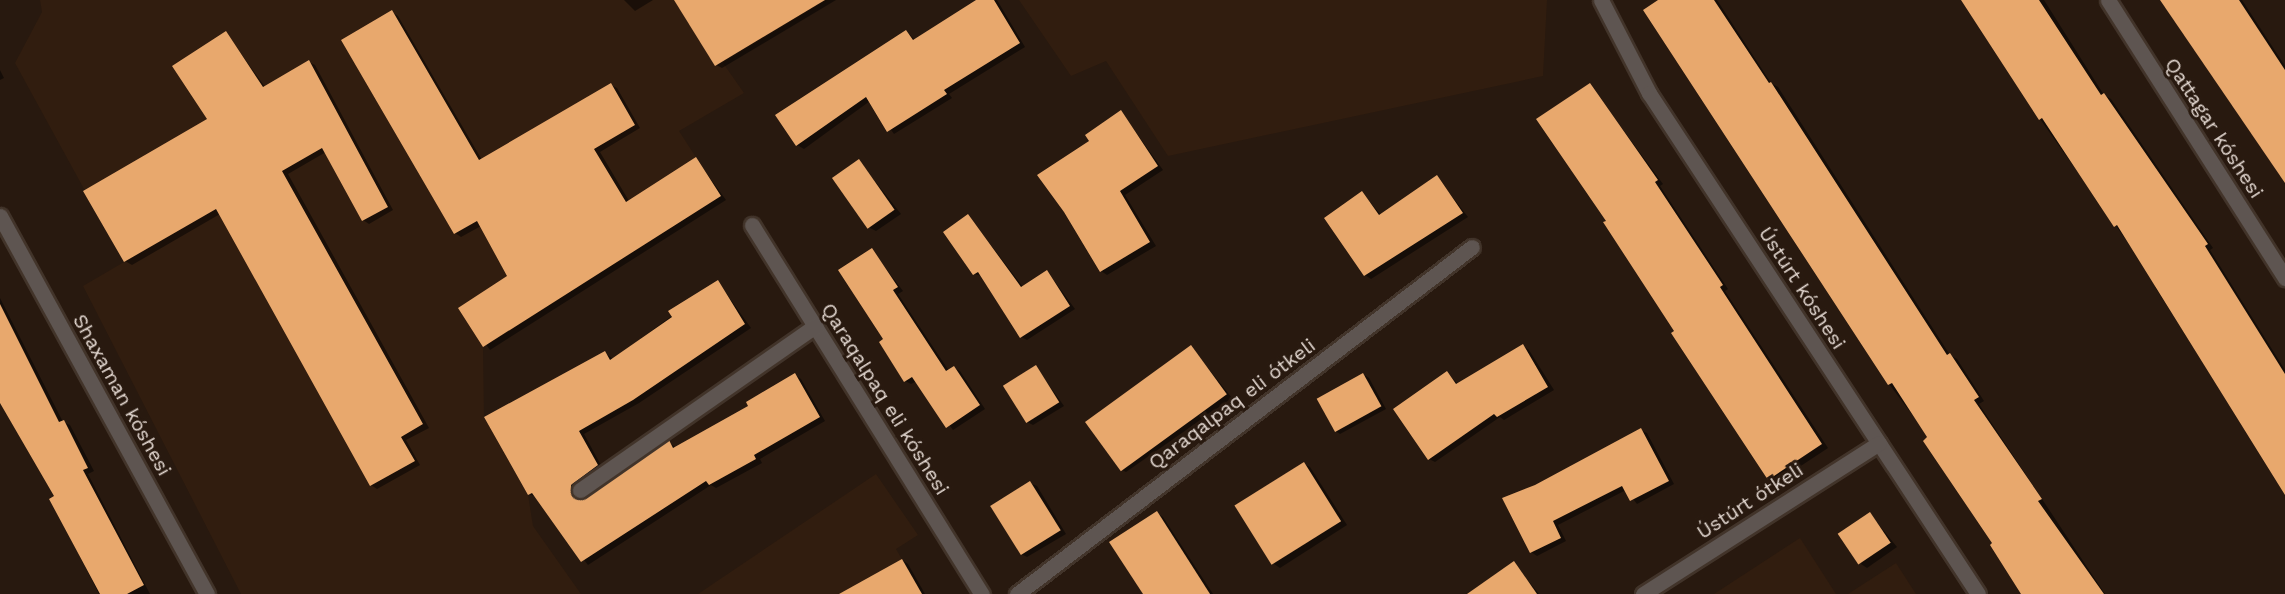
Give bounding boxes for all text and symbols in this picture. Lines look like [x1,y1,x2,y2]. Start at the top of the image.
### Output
street label: Qattagar kóshesi [2160,53,2268,203]
street label: Ústúrt kóshesi [1753,222,1851,354]
street label: Qaraqalpaq eli kóshesi [816,299,954,499]
street label: Shaxaman kóshesi [68,310,176,480]
street label: Qaraqalpaq eli ótkeli [1144,333,1320,475]
street label: Ústúrt ótkeli [1692,458,1808,544]

